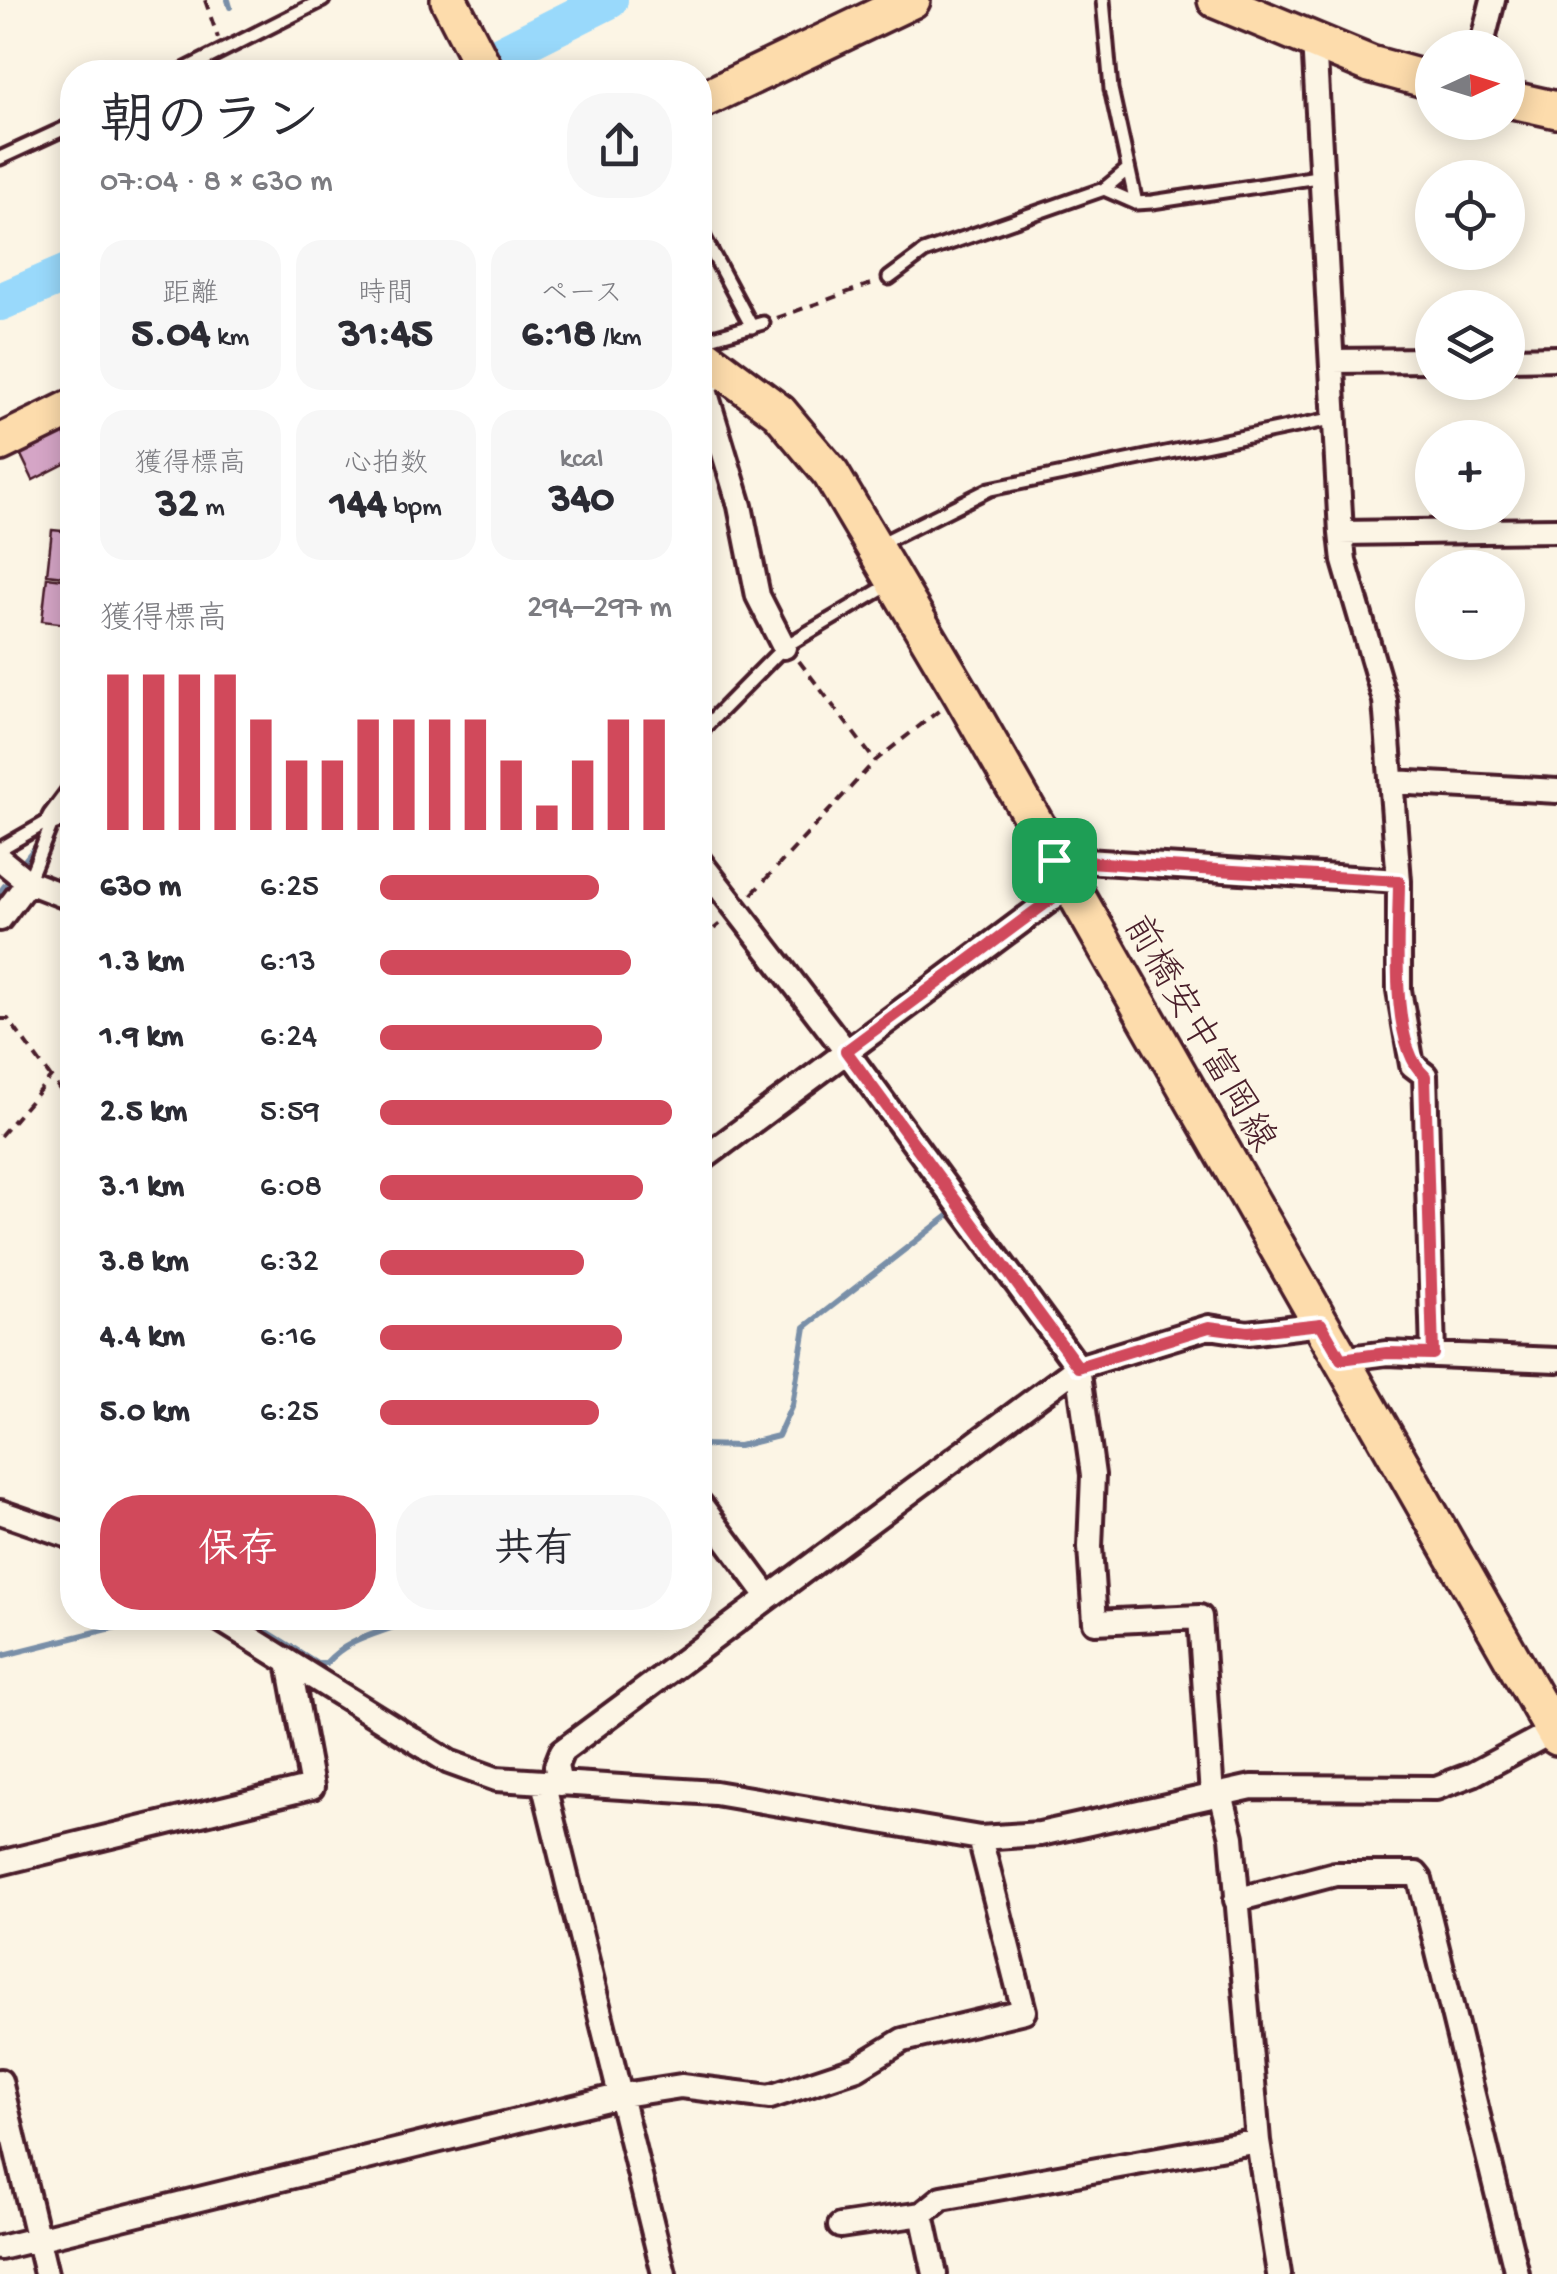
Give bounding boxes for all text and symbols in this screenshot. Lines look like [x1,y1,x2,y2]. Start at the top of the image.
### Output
north arrow [1415,30,1525,140]
map controls [1415,30,1525,660]
button: share [567,93,672,198]
text: 朝のラン [100,94,320,158]
button: locate [1415,160,1525,270]
text: 07:04 · 8 × 630 m [100,164,333,202]
text: 距離 [162,279,218,312]
text: 時間 [358,279,414,312]
text: ペース [541,279,623,312]
button: layers [1415,290,1525,400]
text: 5.04 [131,312,210,361]
text: 31:45 [339,312,433,361]
text: 6:18 [522,312,596,361]
text: km [210,322,249,355]
text: /km [596,322,642,355]
button: + [1415,420,1525,530]
text: kcal [560,444,604,477]
text: 獲得標高 [134,449,246,482]
text: 心拍数 [344,449,428,482]
text: 340 [549,477,614,526]
text: 32 [156,482,198,531]
text: 144 [330,482,387,531]
text: m [198,492,225,525]
text: bpm [387,492,442,525]
button: − [1415,550,1525,660]
text: 294–297 m [527,590,672,628]
text: 獲得標高 [100,602,228,640]
pin [1012,818,1097,903]
icon: arrive [1027,833,1082,888]
text: 630 m [100,869,181,907]
text: 6:25 [260,869,319,907]
street label: 前橋安中富岡線 [1111,907,1285,1161]
text: 1.3 km [100,944,184,982]
text: 6:13 [260,944,316,982]
text: 1.9 km [100,1019,184,1057]
text: 6:24 [260,1019,317,1057]
text: 2.5 km [100,1094,187,1132]
text: 5:59 [260,1094,320,1132]
text: 3.1 km [100,1169,184,1207]
text: 6:08 [260,1169,322,1207]
text: 3.8 km [100,1244,189,1282]
text: 6:32 [260,1244,319,1282]
text: 4.4 km [100,1319,185,1357]
text: 6:16 [260,1319,315,1357]
text: 5.0 km [100,1394,190,1432]
text: 6:25 [260,1394,319,1432]
button: 保存 [100,1495,376,1610]
button: 共有 [396,1495,672,1610]

